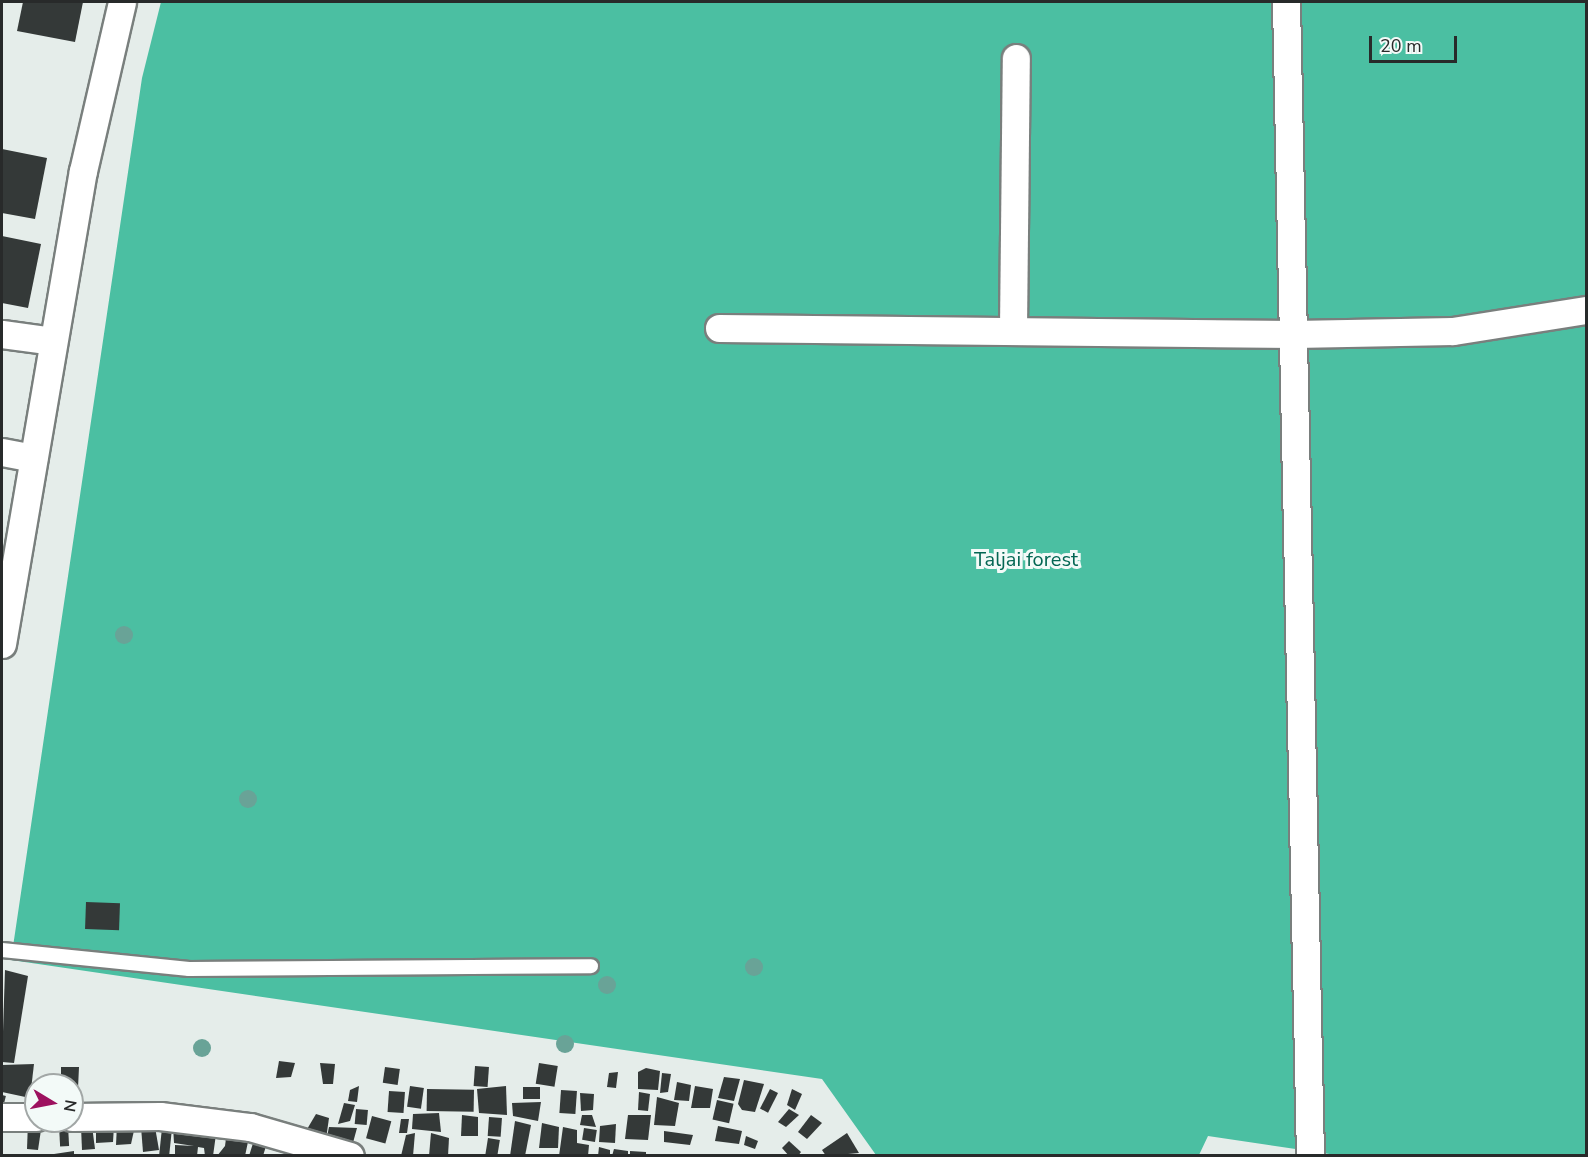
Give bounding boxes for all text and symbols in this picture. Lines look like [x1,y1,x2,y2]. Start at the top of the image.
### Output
scale bar [1372,24,1460,62]
text: 20 m [1380,34,1422,58]
park label: Taljai forest [974,547,1078,571]
north arrow [24,1073,84,1133]
text: N [58,1098,82,1114]

